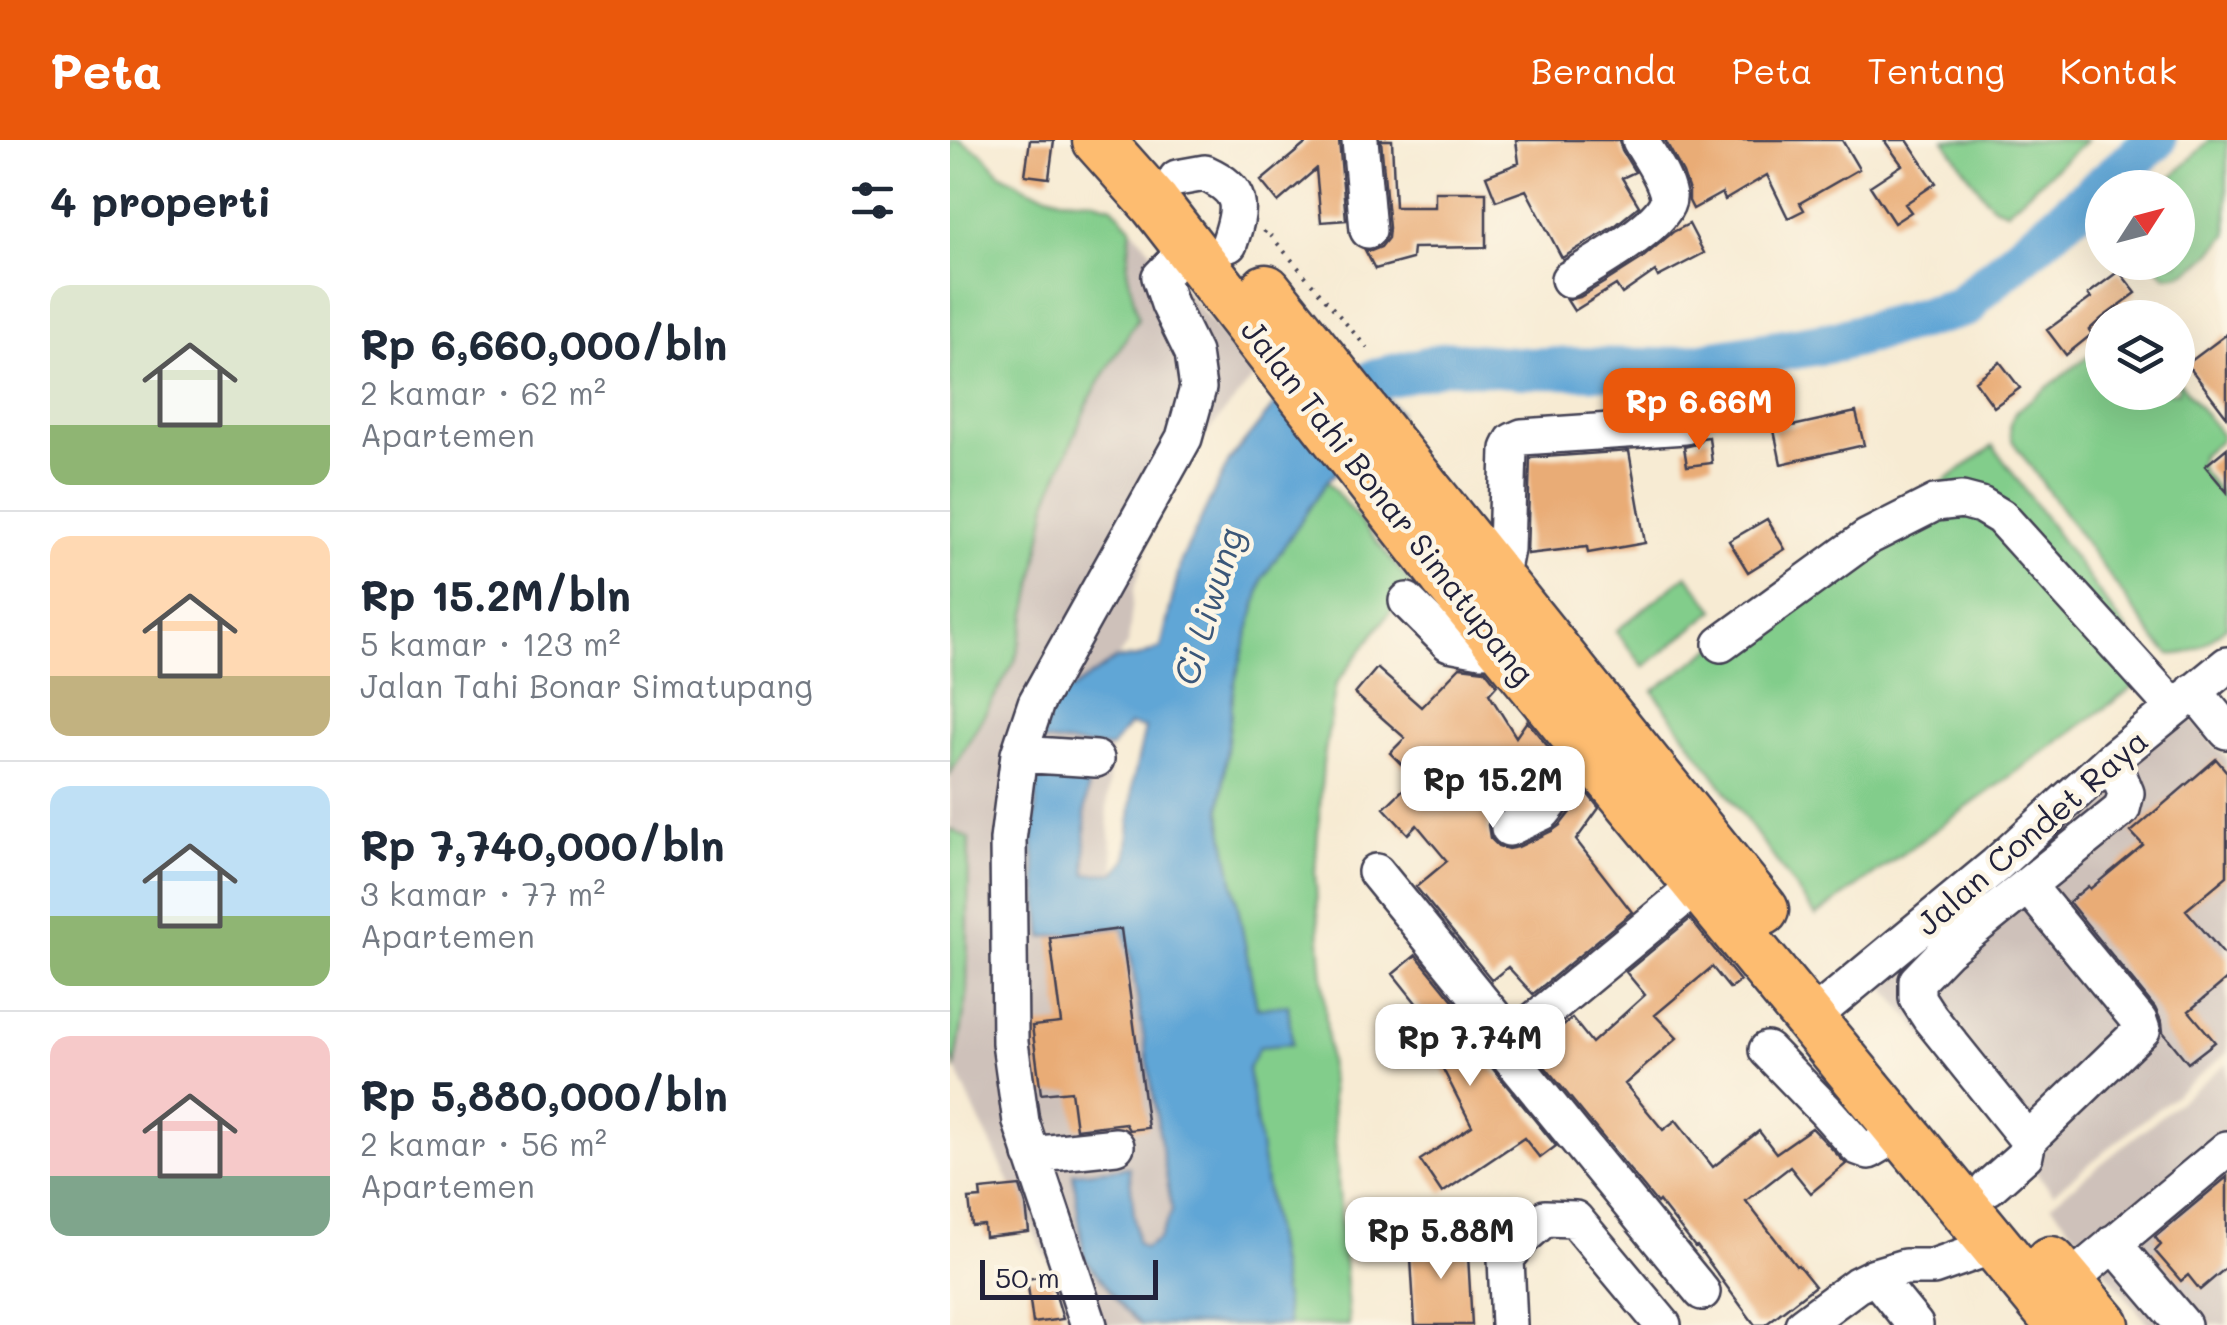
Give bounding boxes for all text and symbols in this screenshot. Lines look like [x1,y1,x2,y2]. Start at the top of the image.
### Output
text: Peta [50,39,162,101]
text: Beranda [1531,47,1677,93]
text: Peta [1732,47,1812,93]
text: Tentang [1867,47,2005,93]
text: Kontak [2060,47,2177,93]
north arrow [2085,170,2195,280]
map controls [2085,170,2195,410]
text: 4 properti [50,173,272,228]
icon: filters [845,173,900,228]
button: layers [2085,300,2195,410]
street label: Jalan Tahi Bonar Simatupang [1233,310,1545,692]
text: Rp 6,660,000/bln [360,316,727,371]
icon: home [130,325,250,445]
pin: Rp 6.66M [1596,368,1802,453]
text: 2 kamar · 62 m² [360,371,606,413]
text: Rp 6.66M [1625,379,1773,421]
text: Apartemen [360,413,535,455]
water label: Ci Liwung [1161,522,1253,690]
text: Rp 15.2M/bln [360,567,631,622]
icon: home [130,576,250,696]
text: 5 kamar · 123 m² [360,622,620,664]
text: Jalan Tahi Bonar Simatupang [360,664,813,706]
street label: Jalan Condet Raya [1906,719,2157,944]
pin: Rp 15.2M [1390,746,1596,831]
text: Rp 15.2M [1423,757,1563,799]
text: Rp 7,740,000/bln [360,817,725,872]
icon: home [130,826,250,946]
text: 3 kamar · 77 m² [360,872,605,914]
text: Apartemen [360,914,535,956]
pin: Rp 7.74M [1367,1004,1573,1089]
text: Rp 7.74M [1397,1015,1543,1057]
text: Rp 5,880,000/bln [360,1067,728,1122]
icon: home [130,1076,250,1196]
text: 2 kamar · 56 m² [360,1122,607,1164]
text: Apartemen [360,1164,535,1206]
pin: Rp 5.88M [1338,1197,1544,1282]
text: Rp 5.88M [1367,1208,1515,1250]
scale bar [980,1255,1158,1300]
text: 50 m [995,1259,1060,1295]

